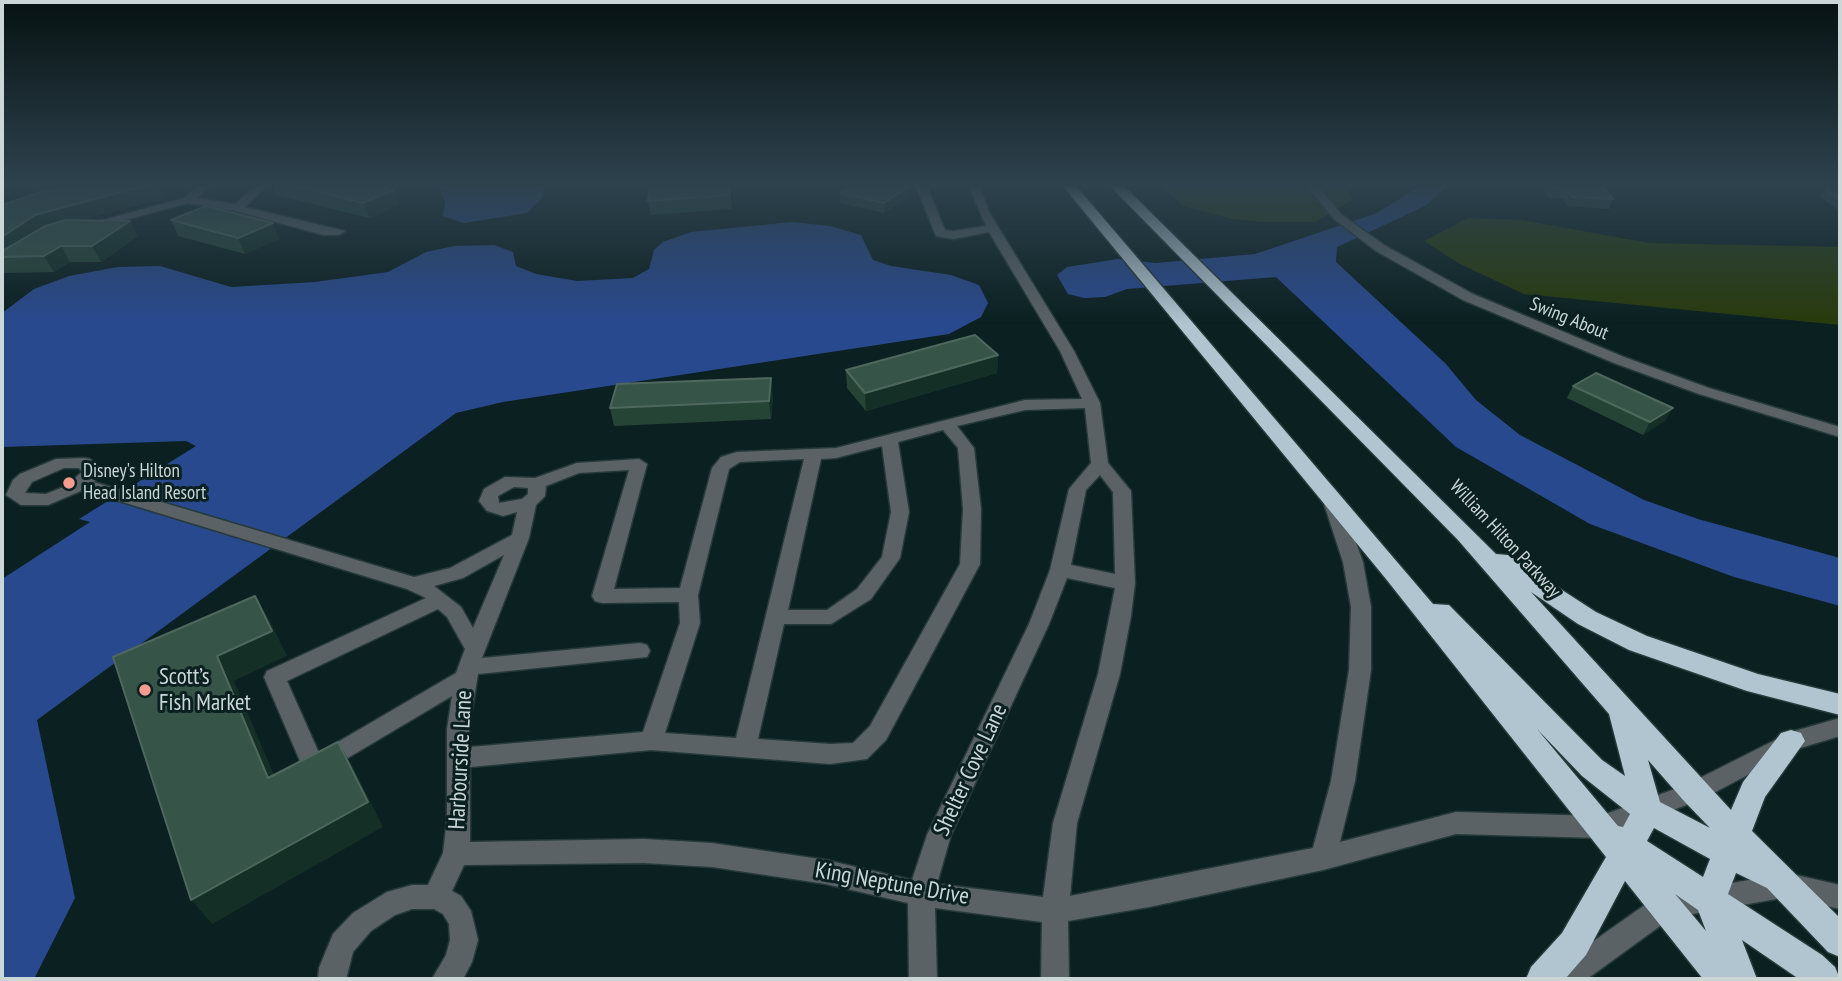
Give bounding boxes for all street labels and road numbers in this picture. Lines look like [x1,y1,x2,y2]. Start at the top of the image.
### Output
street label: Swing About [1526,293,1612,345]
street label: William Hilton Parkway [1445,475,1565,603]
street label: Harbourside Lane [444,690,478,830]
street label: Shelter Cove Lane [928,700,1014,840]
street label: King Neptune Drive [813,857,971,911]

